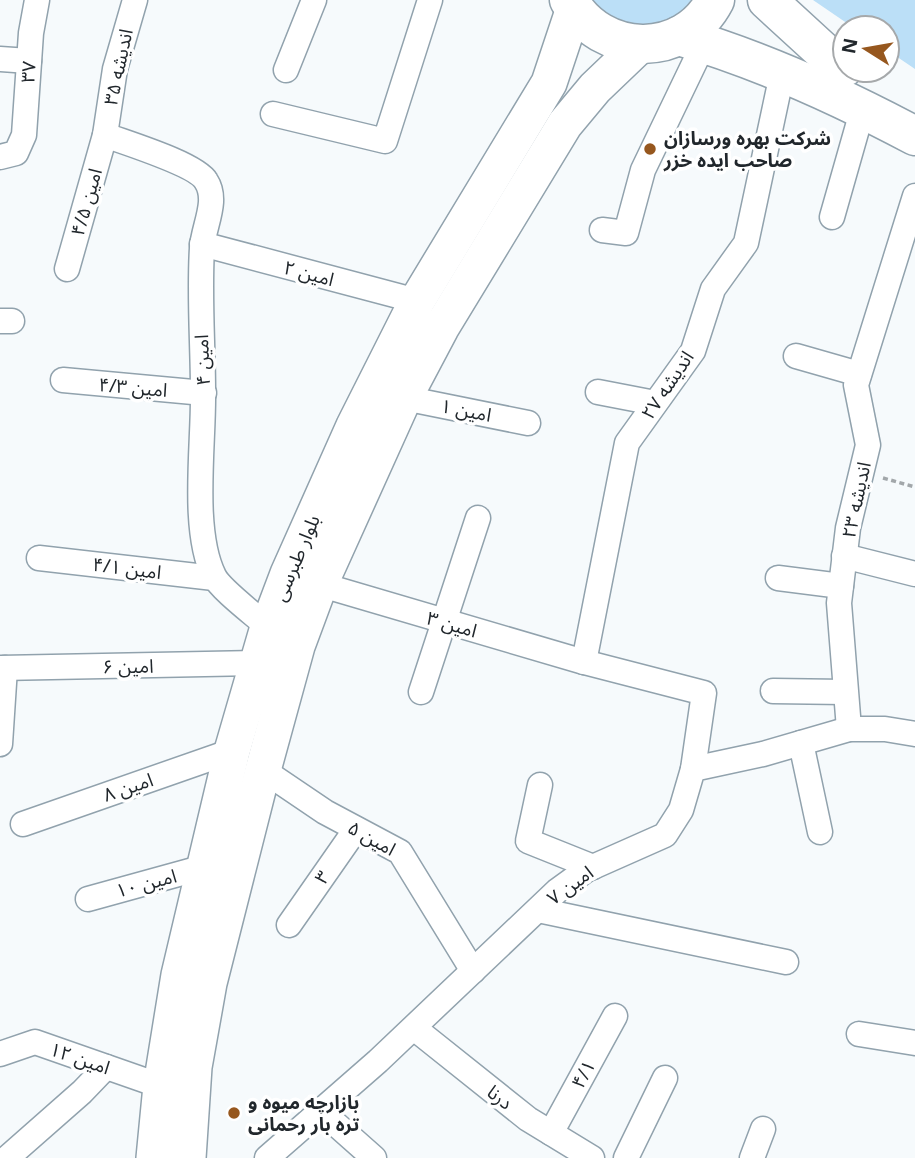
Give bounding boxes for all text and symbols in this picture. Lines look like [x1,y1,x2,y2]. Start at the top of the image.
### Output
north arrow [831,14,901,84]
street label: اندیشه ۳۵ [97,26,139,108]
text: N [835,36,864,56]
street label: ۳۷ [14,60,42,84]
place label: شرکت بهره ورسازان صاحب ایده خزر [663,125,831,173]
marker: شرکت بهره ورسازان صاحب ایده خزر [642,141,658,157]
street label: امین ۴/۵ [64,165,108,239]
street label: امین ۲ [281,254,337,292]
street label: امین ۴ [188,334,216,386]
street label: اندیشه ۲۷ [635,346,699,424]
street label: ۴/۳ امین [97,371,169,403]
street label: امین ۱ [438,392,494,428]
street label: اندیشه ۲۳ [835,459,877,541]
street label: بلوار طبرسی [266,511,326,605]
street label: امین ۴/۱ [91,551,163,585]
street label: امین ۳ [424,604,480,644]
street label: امین ۶ [102,653,154,679]
street label: امین ۸ [100,766,156,808]
street label: امین ۵ [343,814,401,862]
street label: امین ۷ [542,859,598,911]
street label: امین ۱۰ [113,862,179,904]
street label: ۳ [308,865,336,889]
street label: امین ۱۲ [46,1036,114,1080]
street label: ۴/۱ [565,1055,601,1093]
street label: درنا [482,1079,518,1115]
place label: بازارچه میوه و تره بار رحمانی [248,1089,360,1137]
marker: بازارچه میوه و تره بار رحمانی [226,1105,242,1121]

